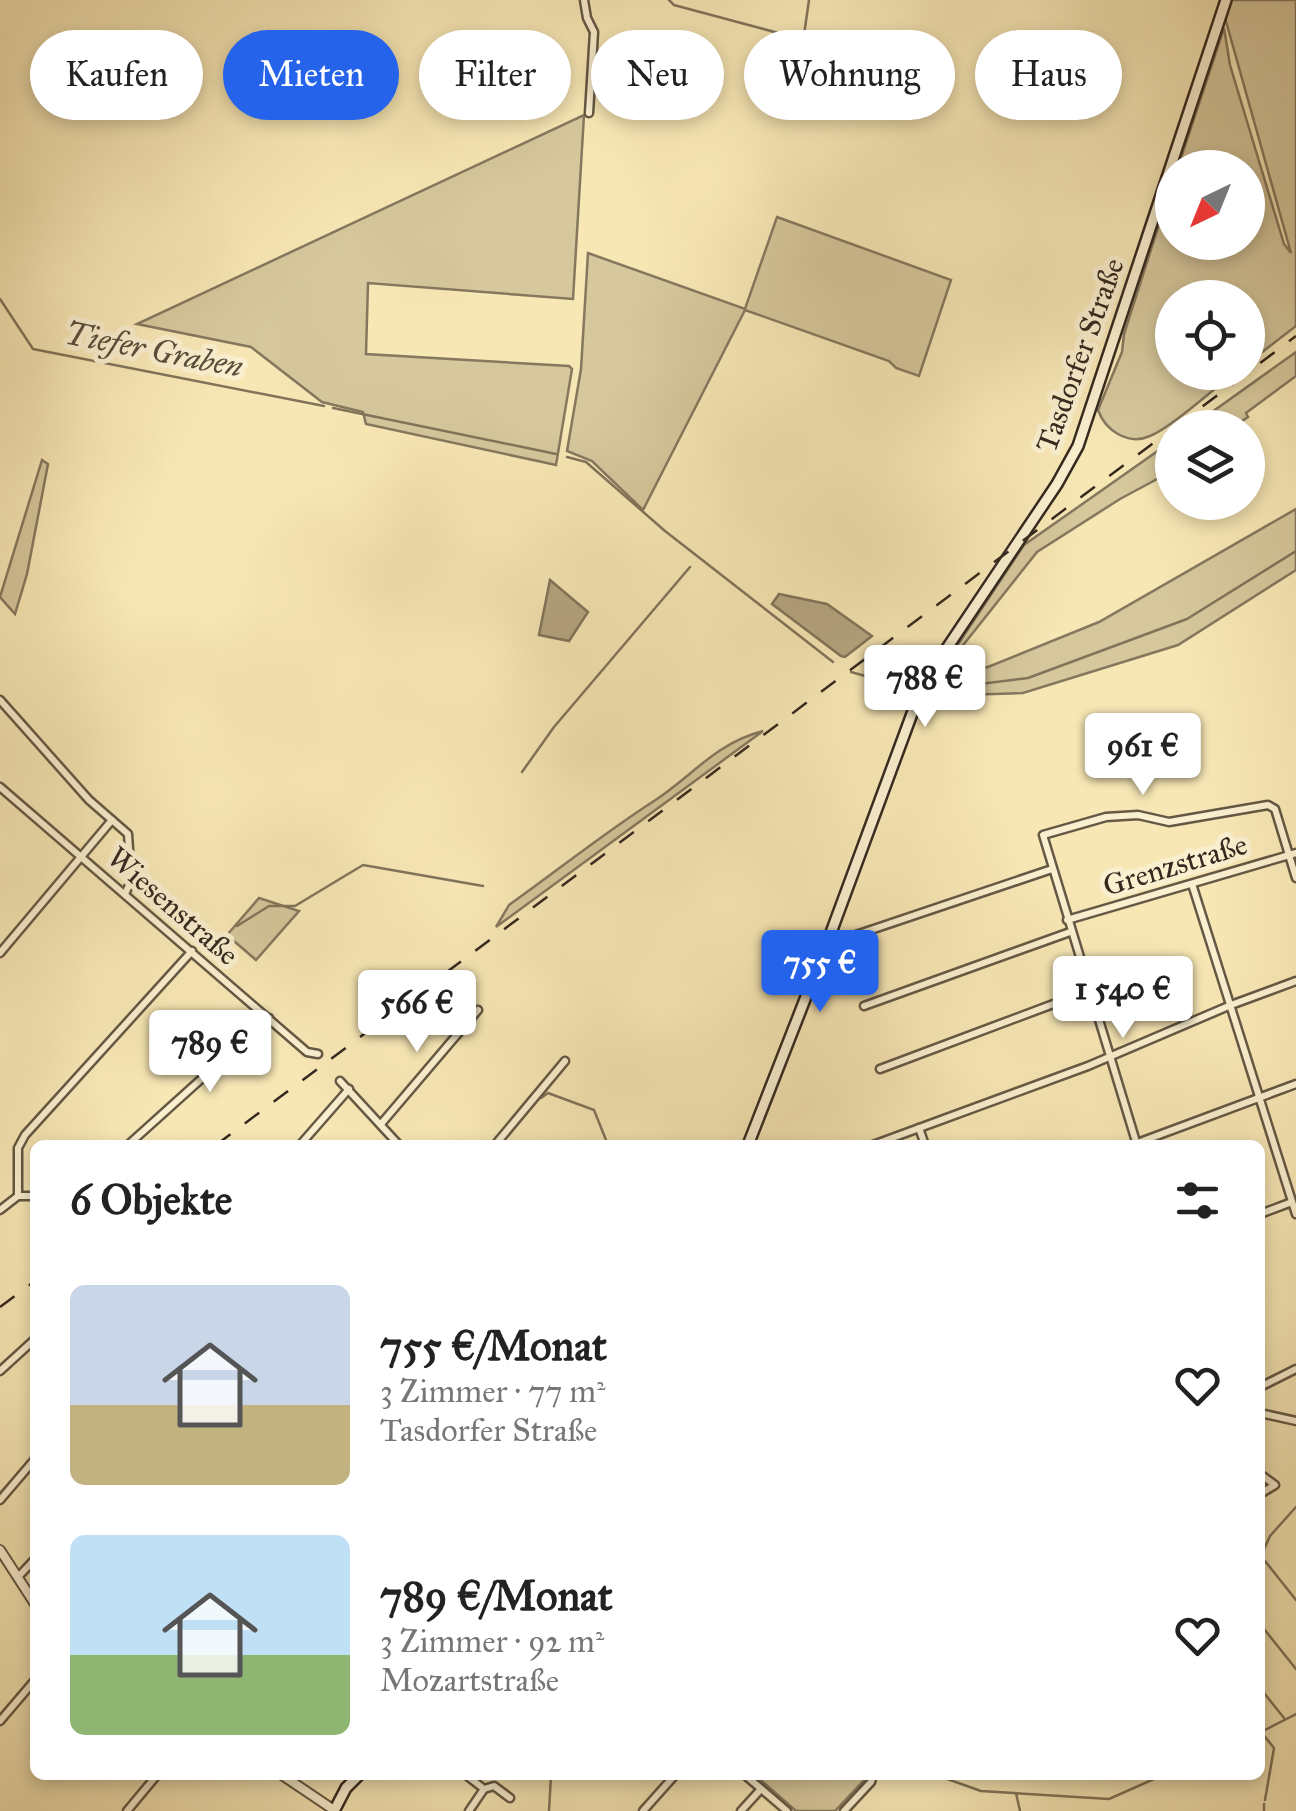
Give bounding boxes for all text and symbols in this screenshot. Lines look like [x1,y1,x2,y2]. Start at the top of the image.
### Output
chip: Kaufen [30,30,203,120]
chip: Mieten [223,30,399,120]
chip: Filter [419,30,571,120]
chip: Neu [591,30,724,120]
chip: Wohnung [744,30,955,120]
chip: Haus [975,30,1122,120]
north arrow [1155,150,1265,260]
map controls [1155,150,1265,520]
street label: Tasdorfer Straße [1028,253,1132,457]
button: locate [1155,280,1265,390]
water label: Tiefer Graben [62,314,246,386]
button: layers [1155,410,1265,520]
pin: 788 € [855,645,995,730]
text: 788 € [886,658,964,697]
pin: 961 € [1073,713,1213,798]
text: 961 € [1107,726,1179,765]
street label: Grenzstraße [1098,826,1252,904]
street label: Wiesenstraße [100,839,246,973]
pin: 755 € [750,930,890,1015]
text: 755 € [783,943,857,982]
pin: 1 540 € [1031,956,1215,1041]
text: 1 540 € [1075,969,1171,1008]
pin: 566 € [347,970,487,1055]
text: 566 € [380,983,454,1022]
pin: 789 € [140,1010,280,1095]
text: 789 € [171,1023,249,1062]
icon: filters [1170,1173,1225,1228]
text: 6 Objekte [70,1174,232,1226]
text: 755 €/Monat [380,1320,607,1372]
icon: home [150,1325,270,1445]
icon: heart [1170,1358,1225,1413]
text: 3 Zimmer · 77 m² [380,1372,605,1411]
text: Tasdorfer Straße [380,1411,597,1450]
text: 789 €/Monat [380,1570,613,1622]
icon: home [150,1575,270,1695]
icon: heart [1170,1608,1225,1663]
text: 3 Zimmer · 92 m² [380,1622,604,1661]
text: Mozartstraße [380,1661,559,1700]

